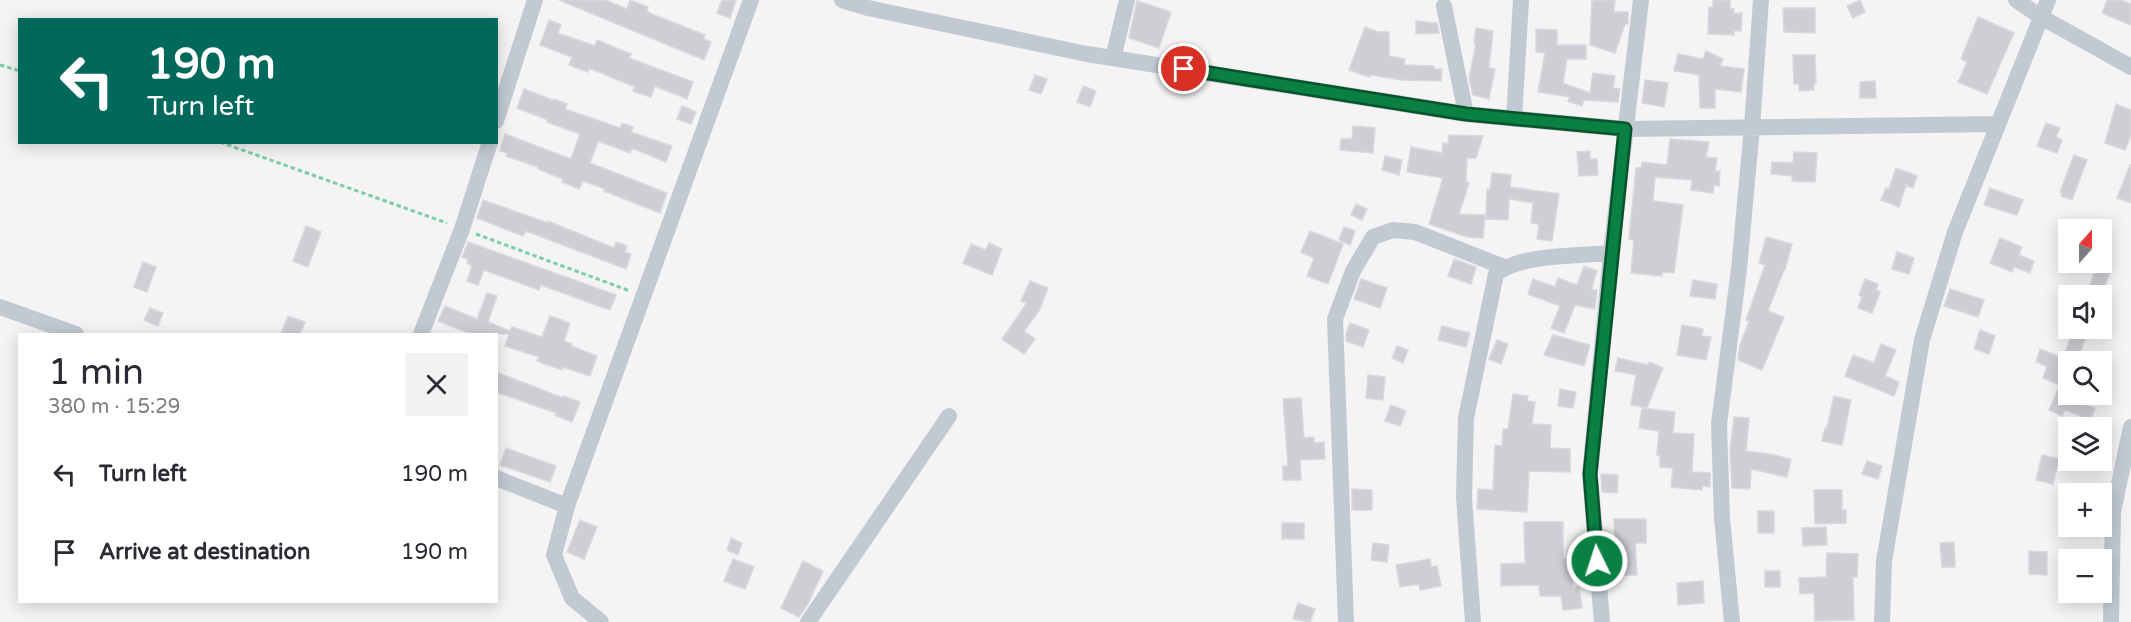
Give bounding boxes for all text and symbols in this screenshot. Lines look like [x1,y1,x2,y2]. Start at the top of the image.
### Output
text: 190 m [147,39,276,90]
icon: left [48,42,126,120]
pin [1158,43,1209,94]
icon: arrive [1167,52,1200,85]
text: Turn left [147,90,254,123]
north arrow [2058,219,2112,273]
map controls [2058,219,2112,603]
button: sound [2058,285,2112,339]
text: 1 min [48,351,144,394]
button: search [2058,351,2112,405]
button: close [405,353,468,416]
text: 380 m · 15:29 [48,395,180,419]
button: layers [2058,417,2112,471]
icon: left [48,458,81,491]
text: Turn left [99,461,187,487]
text: 190 m [401,461,468,487]
button: + [2058,483,2112,537]
position arrow [1565,529,1629,593]
icon: arrive [48,536,81,569]
text: Arrive at destination [99,539,310,565]
text: 190 m [401,539,468,565]
button: − [2058,549,2112,603]

